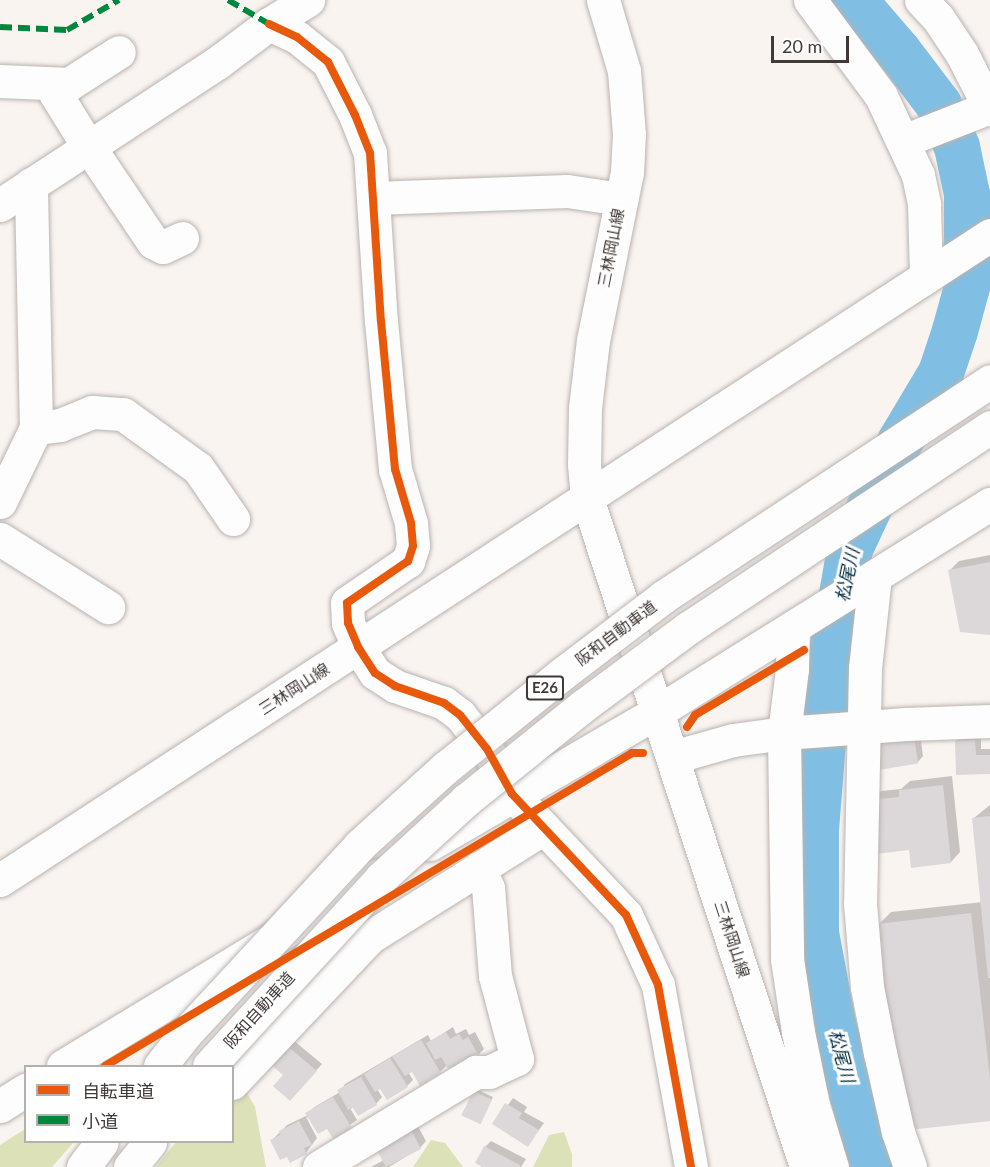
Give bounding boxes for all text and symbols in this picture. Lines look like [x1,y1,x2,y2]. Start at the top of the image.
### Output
scale bar [774,24,852,62]
text: 20 m [782,35,822,57]
street label: 三林岡山線 [594,207,628,289]
water label: 松尾川 [831,546,863,604]
street label: 阪和自動車道 [572,596,660,670]
street label: 三林岡山線 [255,659,333,719]
road number: E26 [526,676,564,700]
street label: 三林岡山線 [711,898,753,980]
street label: 阪和自動車道 [220,968,298,1052]
water label: 松尾川 [825,1027,859,1085]
legend [24,1065,234,1143]
text: 自転車道 [82,1080,154,1102]
text: 小道 [82,1110,118,1132]

